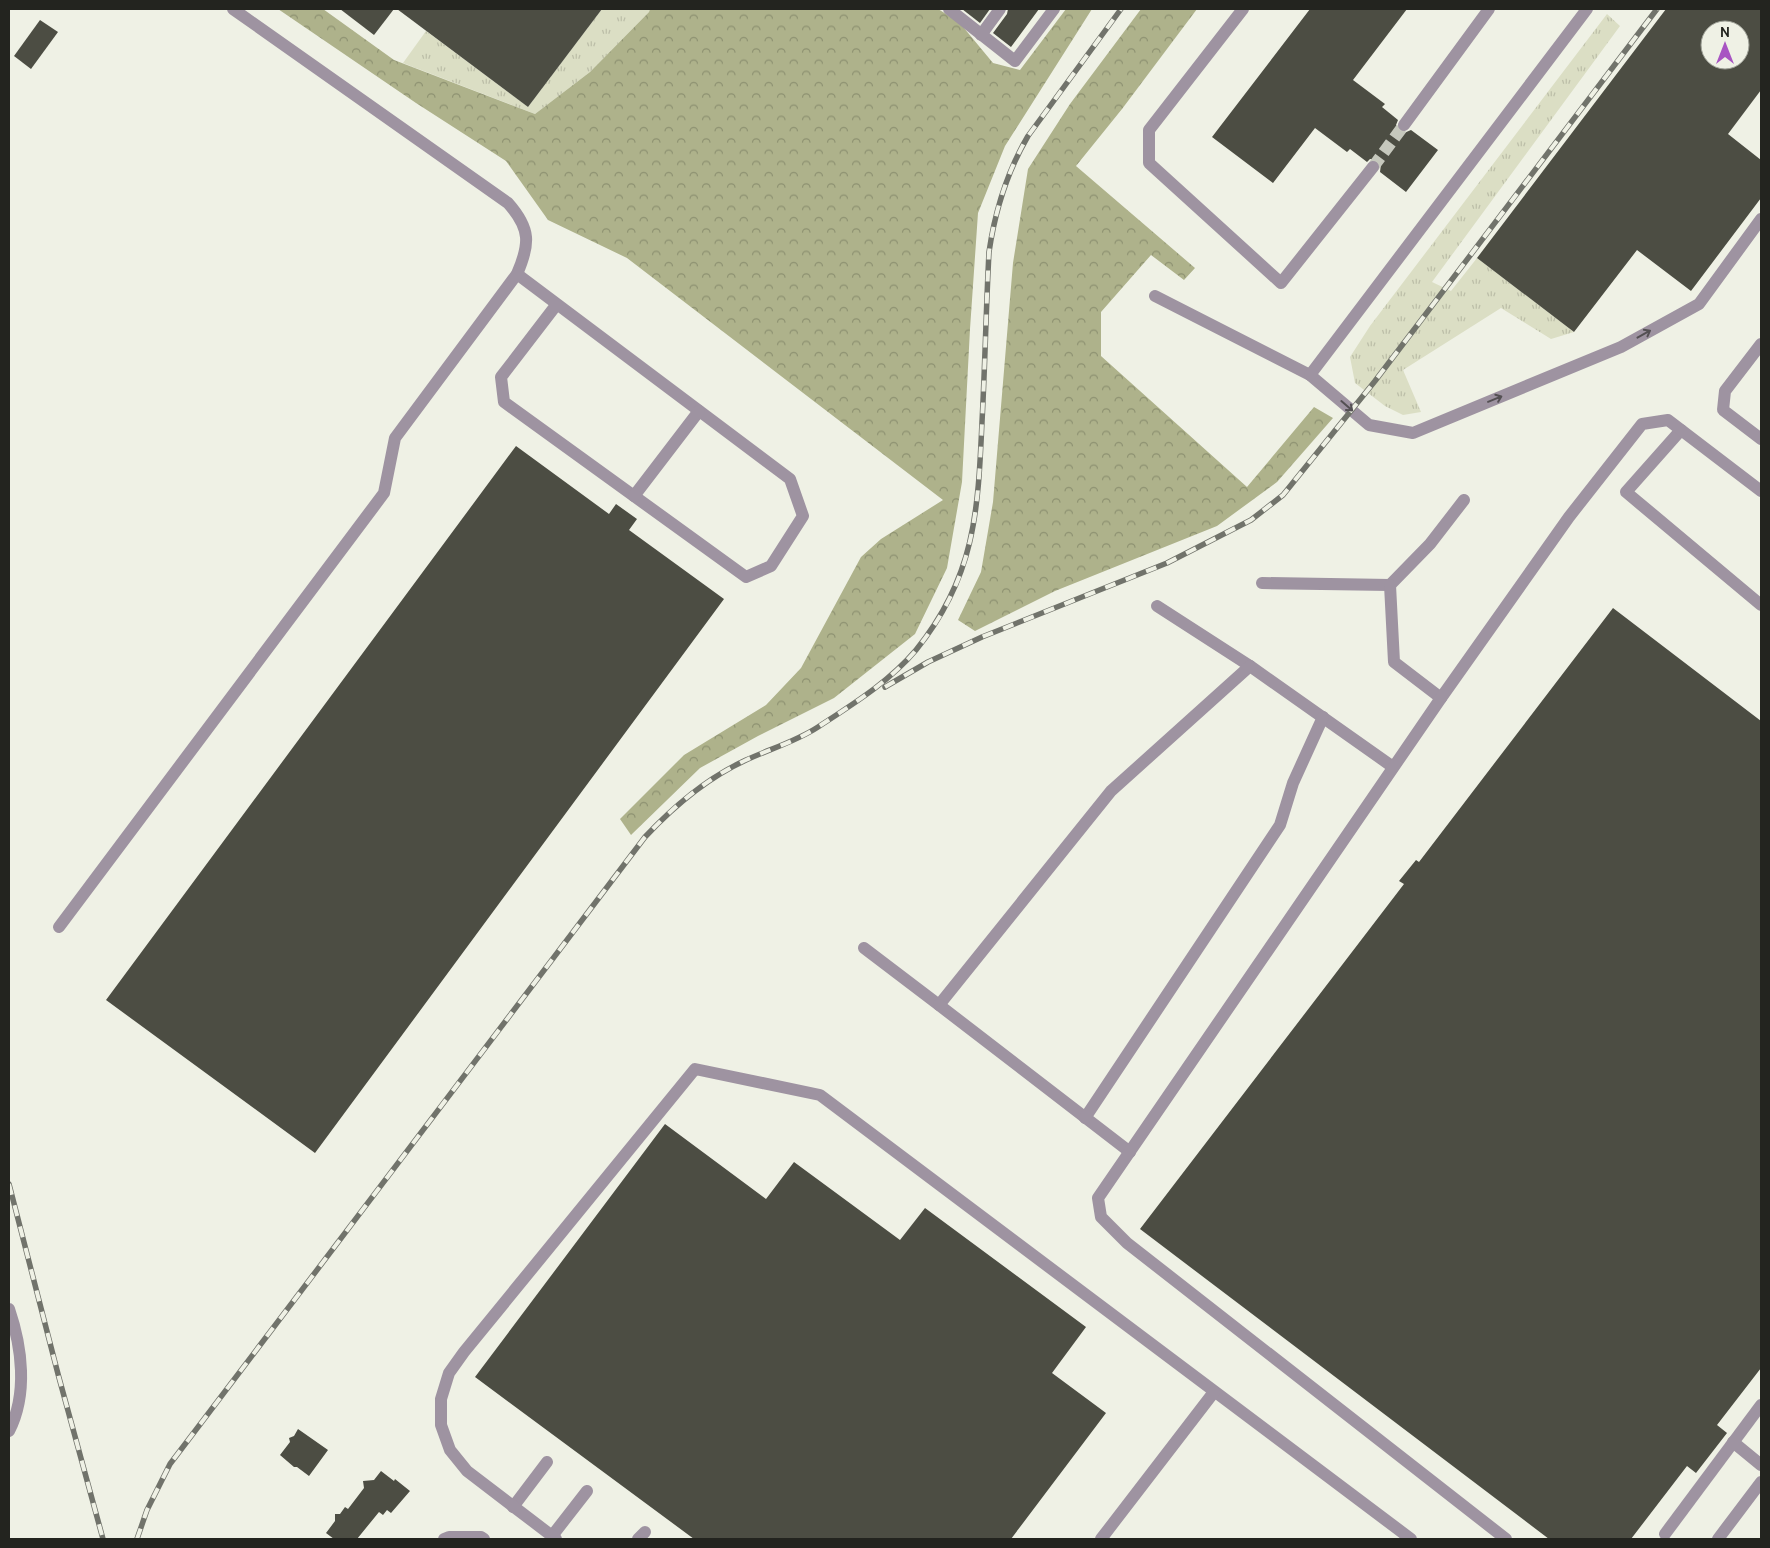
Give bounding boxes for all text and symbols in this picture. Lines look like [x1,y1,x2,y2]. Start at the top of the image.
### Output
north arrow [1700,20,1750,70]
text: N [1720,23,1730,41]
one-way arrow [1637,329,1651,339]
one-way arrow [1487,394,1502,403]
one-way arrow [1341,401,1354,412]

